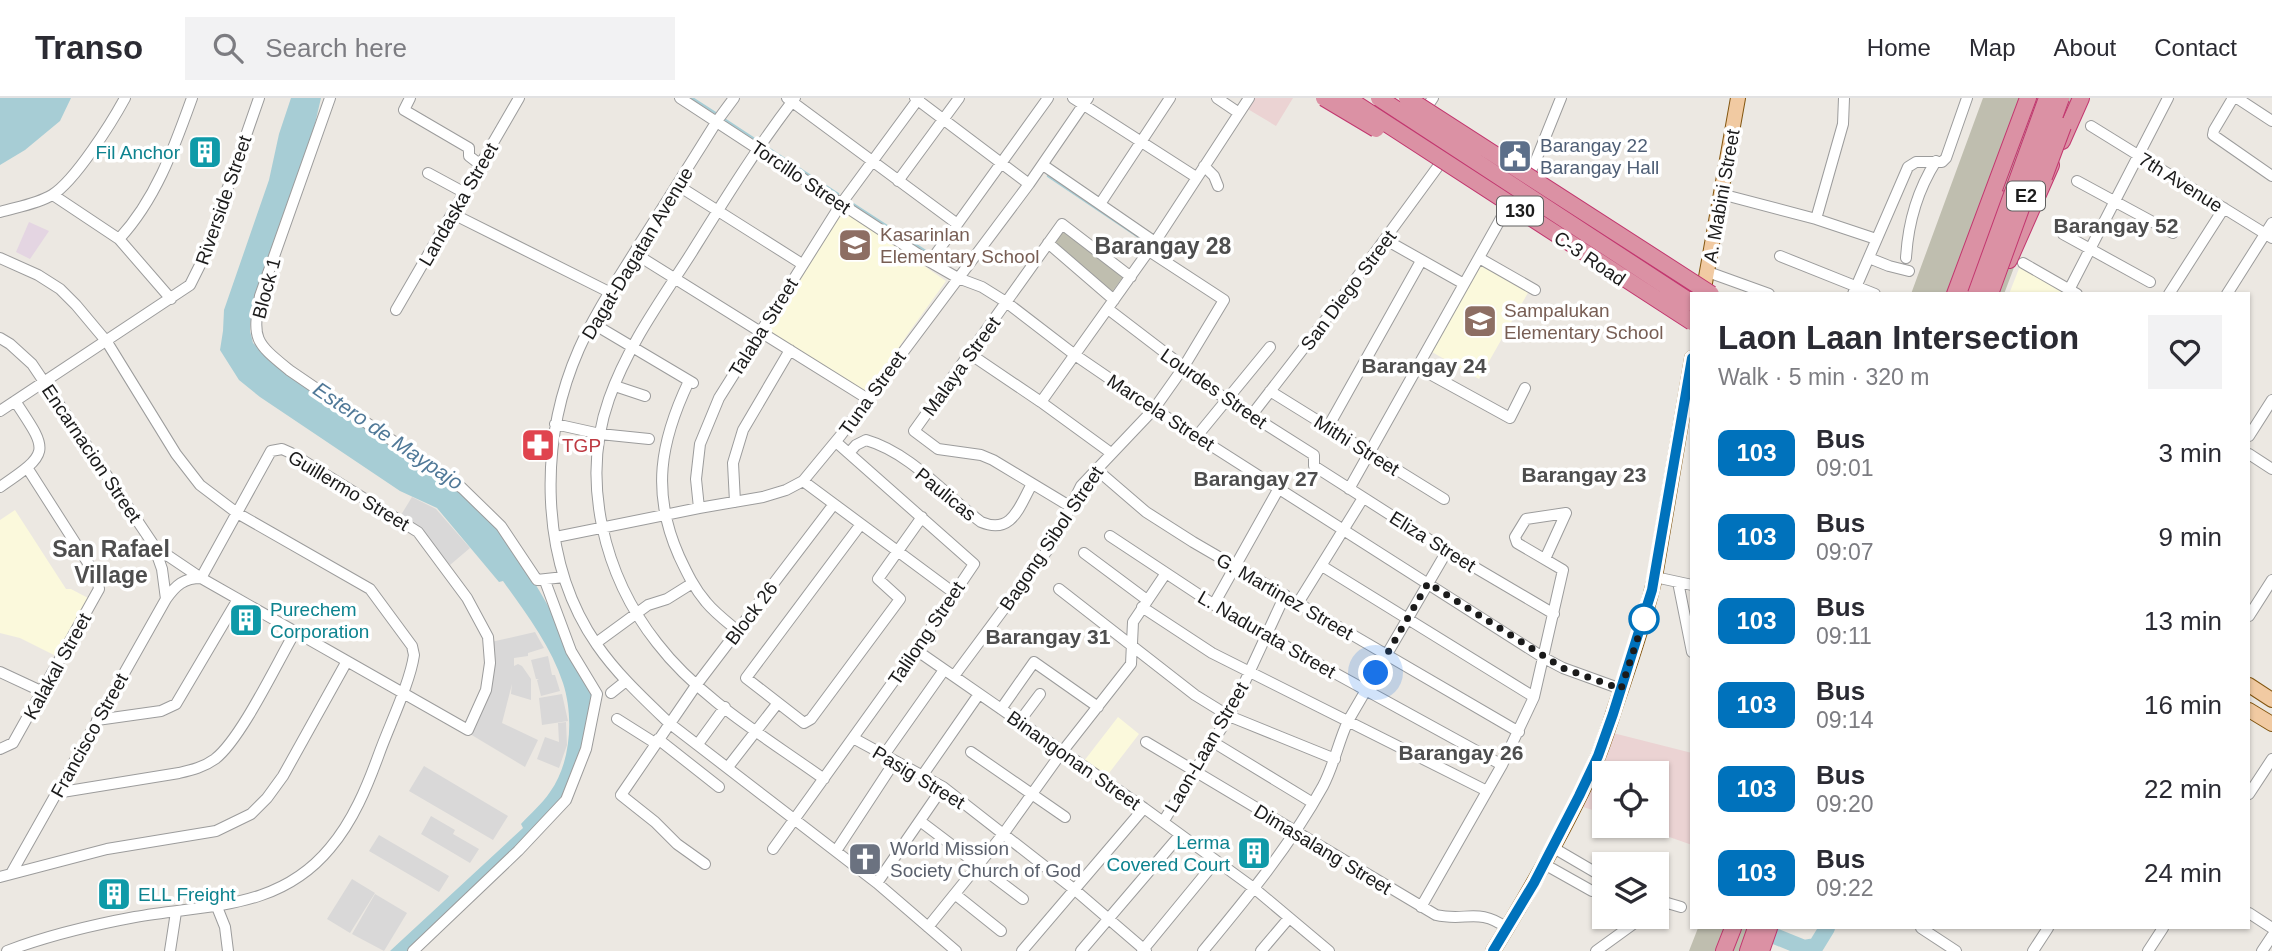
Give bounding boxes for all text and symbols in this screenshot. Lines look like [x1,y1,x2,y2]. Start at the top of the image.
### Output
search box [185,17,675,80]
text: Transo [35,29,143,66]
icon: search [209,29,247,67]
text: Search here [265,33,407,63]
text: Home [1867,34,1931,61]
text: Map [1969,34,2016,61]
text: About [2054,34,2116,61]
text: Contact [2154,34,2237,61]
street label: A. Mabini Street [1699,127,1744,264]
street label: Riverside Street [192,132,256,267]
building icon: Fil Anchor [186,133,224,171]
place label: Barangay 22 Barangay Hall [1540,135,1659,178]
street label: Torcillo Street [747,137,855,219]
public building icon: Barangay 22 Barangay Hall [1496,137,1534,175]
street label: Landaska Street [415,138,502,269]
place label: Fil Anchor [96,142,181,163]
street label: 7th Avenue [2135,148,2226,216]
street label: Dagat-Dagatan Avenue [578,163,697,343]
road number: E2 [2007,182,2045,211]
road number: 130 [1497,196,1543,226]
district label: Barangay 52 [2054,214,2178,237]
place label: Kasarinlan Elementary School [880,224,1039,267]
school or university icon: Kasarinlan Elementary School [836,226,874,264]
street label: San Diego Street [1296,226,1401,354]
street label: C-3 Road [1550,227,1629,290]
district label: Barangay 28 [1095,233,1232,259]
street label: Block 1 [248,255,285,321]
street label: Talaba Street [725,274,802,380]
place label: Sampalukan Elementary School [1504,300,1663,343]
school or university icon: Sampalukan Elementary School [1461,302,1499,340]
street label: Malaya Street [918,312,1005,420]
button: heart [2148,315,2222,389]
text: Laon Laan Intersection [1718,319,2079,356]
street label: Lourdes Street [1157,344,1271,433]
street label: Tuna Street [835,347,910,439]
district label: Barangay 24 [1362,354,1487,377]
text: Walk · 5 min · 320 m [1718,364,1929,390]
street label: Marcela Street [1103,370,1219,455]
water label: Estero de Maypajo [309,377,468,494]
street label: Encarnacion Street [38,380,146,527]
street label: Mithi Street [1310,411,1404,480]
text: Bus [1816,424,1865,454]
pharmacy icon: TGP [519,426,557,464]
place label: TGP [562,435,601,456]
text: 3 min [2158,438,2222,468]
text: 103 [1736,439,1777,466]
street label: Guillermo Street [284,446,414,535]
text: 09:01 [1816,455,1874,481]
street label: Bagong Sibol Street [995,462,1108,614]
district label: Barangay 23 [1522,463,1646,486]
street label: Paulicas [911,464,980,525]
district label: Barangay 27 [1194,467,1318,490]
street label: Eliza Street [1386,507,1480,576]
text: Bus [1816,508,1865,538]
text: 9 min [2158,522,2222,552]
text: 103 [1736,523,1777,550]
district label: San Rafael Village [52,536,170,588]
text: 09:07 [1816,539,1874,565]
street label: G. Martinez Street [1213,549,1357,644]
street label: Talilong Street [884,577,969,689]
street label: Block 26 [721,578,782,649]
street label: L. Nadurata Street [1194,587,1340,683]
text: Bus [1816,592,1865,622]
place label: Purechem Corporation [270,599,369,642]
building icon: Purechem Corporation [227,601,265,639]
unlabelled marker [1629,604,1659,634]
text: 13 min [2144,606,2222,636]
text: 103 [1736,607,1777,634]
street label: Kalakal Street [20,609,96,723]
text: 09:11 [1816,623,1872,649]
district label: Barangay 31 [986,625,1111,648]
your location [1358,655,1393,690]
street label: Francisco Street [47,669,133,801]
text: Bus [1816,676,1865,706]
street label: Laon-Laan Street [1161,678,1253,816]
text: 16 min [2144,690,2222,720]
text: 103 [1736,691,1777,718]
street label: Binangonan Street [1003,707,1145,815]
text: 09:14 [1816,707,1874,733]
district label: Barangay 26 [1399,741,1523,764]
street label: Pasig Street [869,742,969,813]
text: Bus [1816,760,1865,790]
map controls [1592,761,1669,929]
button: locate [1592,761,1669,838]
text: 22 min [2144,774,2222,804]
text: 103 [1736,775,1777,802]
text: 09:20 [1816,791,1874,817]
street label: Dimasalang Street [1250,800,1396,899]
place label: Lerma Covered Court [1106,832,1231,875]
building icon: Lerma Covered Court [1235,834,1273,872]
place label: World Mission Society Church of God [890,838,1081,881]
church icon: World Mission Society Church of God [846,840,884,878]
text: Bus [1816,844,1865,874]
button: layers [1592,852,1669,929]
text: 24 min [2144,858,2222,888]
text: 103 [1736,859,1777,886]
building icon: ELL Freight [95,875,133,913]
text: 09:22 [1816,875,1874,901]
place label: ELL Freight [138,884,236,905]

